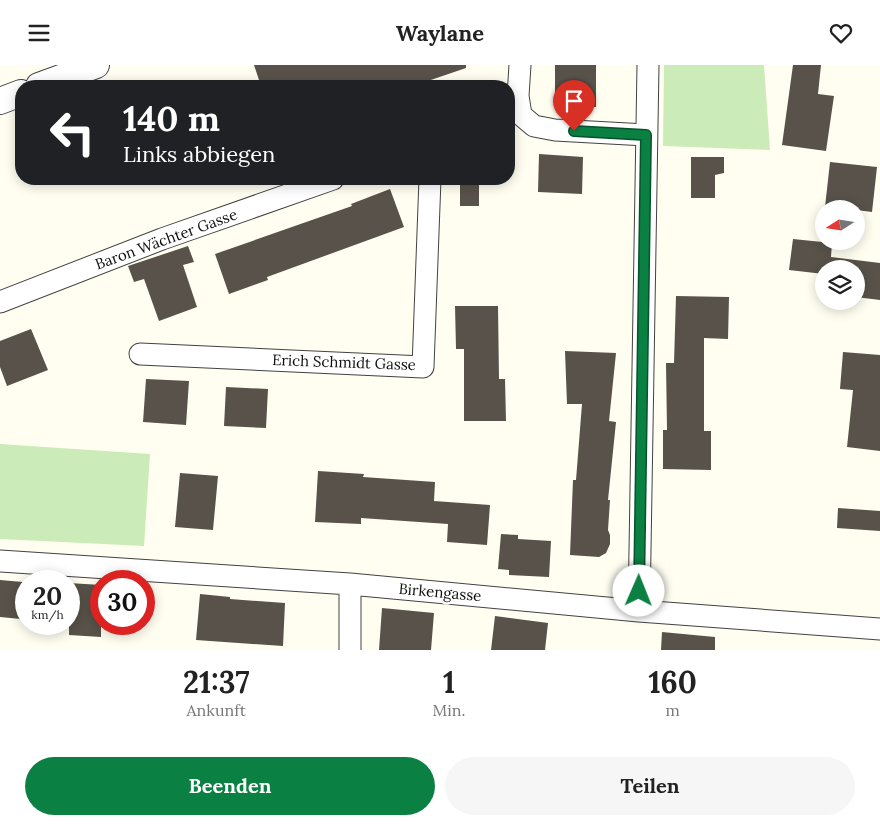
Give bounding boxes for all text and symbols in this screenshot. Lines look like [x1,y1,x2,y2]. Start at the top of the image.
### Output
icon: menu [25,19,53,47]
text: Waylane [396,19,484,47]
icon: heart [827,19,855,47]
pin [553,80,595,131]
icon: arrive [560,87,588,115]
text: 140 m [123,96,220,141]
icon: left [40,100,105,165]
text: Links abbiegen [123,140,275,168]
north arrow [815,200,865,250]
map controls [815,200,865,310]
street label: Baron Wächter Gasse [92,204,240,274]
button: layers [815,260,865,310]
street label: Erich Schmidt Gasse [272,350,416,374]
position arrow [612,564,664,616]
speed limit sign: 30 [90,570,155,635]
street label: Birkengasse [398,579,482,605]
text: 20 [33,580,62,612]
text: km/h [31,607,64,622]
text: 21:37 [183,663,250,701]
text: 1 [443,663,455,701]
text: 160 [648,663,697,701]
text: Ankunft [187,700,246,720]
text: Min. [433,700,465,720]
text: m [666,700,680,720]
button: Beenden [25,757,435,815]
button: Teilen [445,757,855,815]

